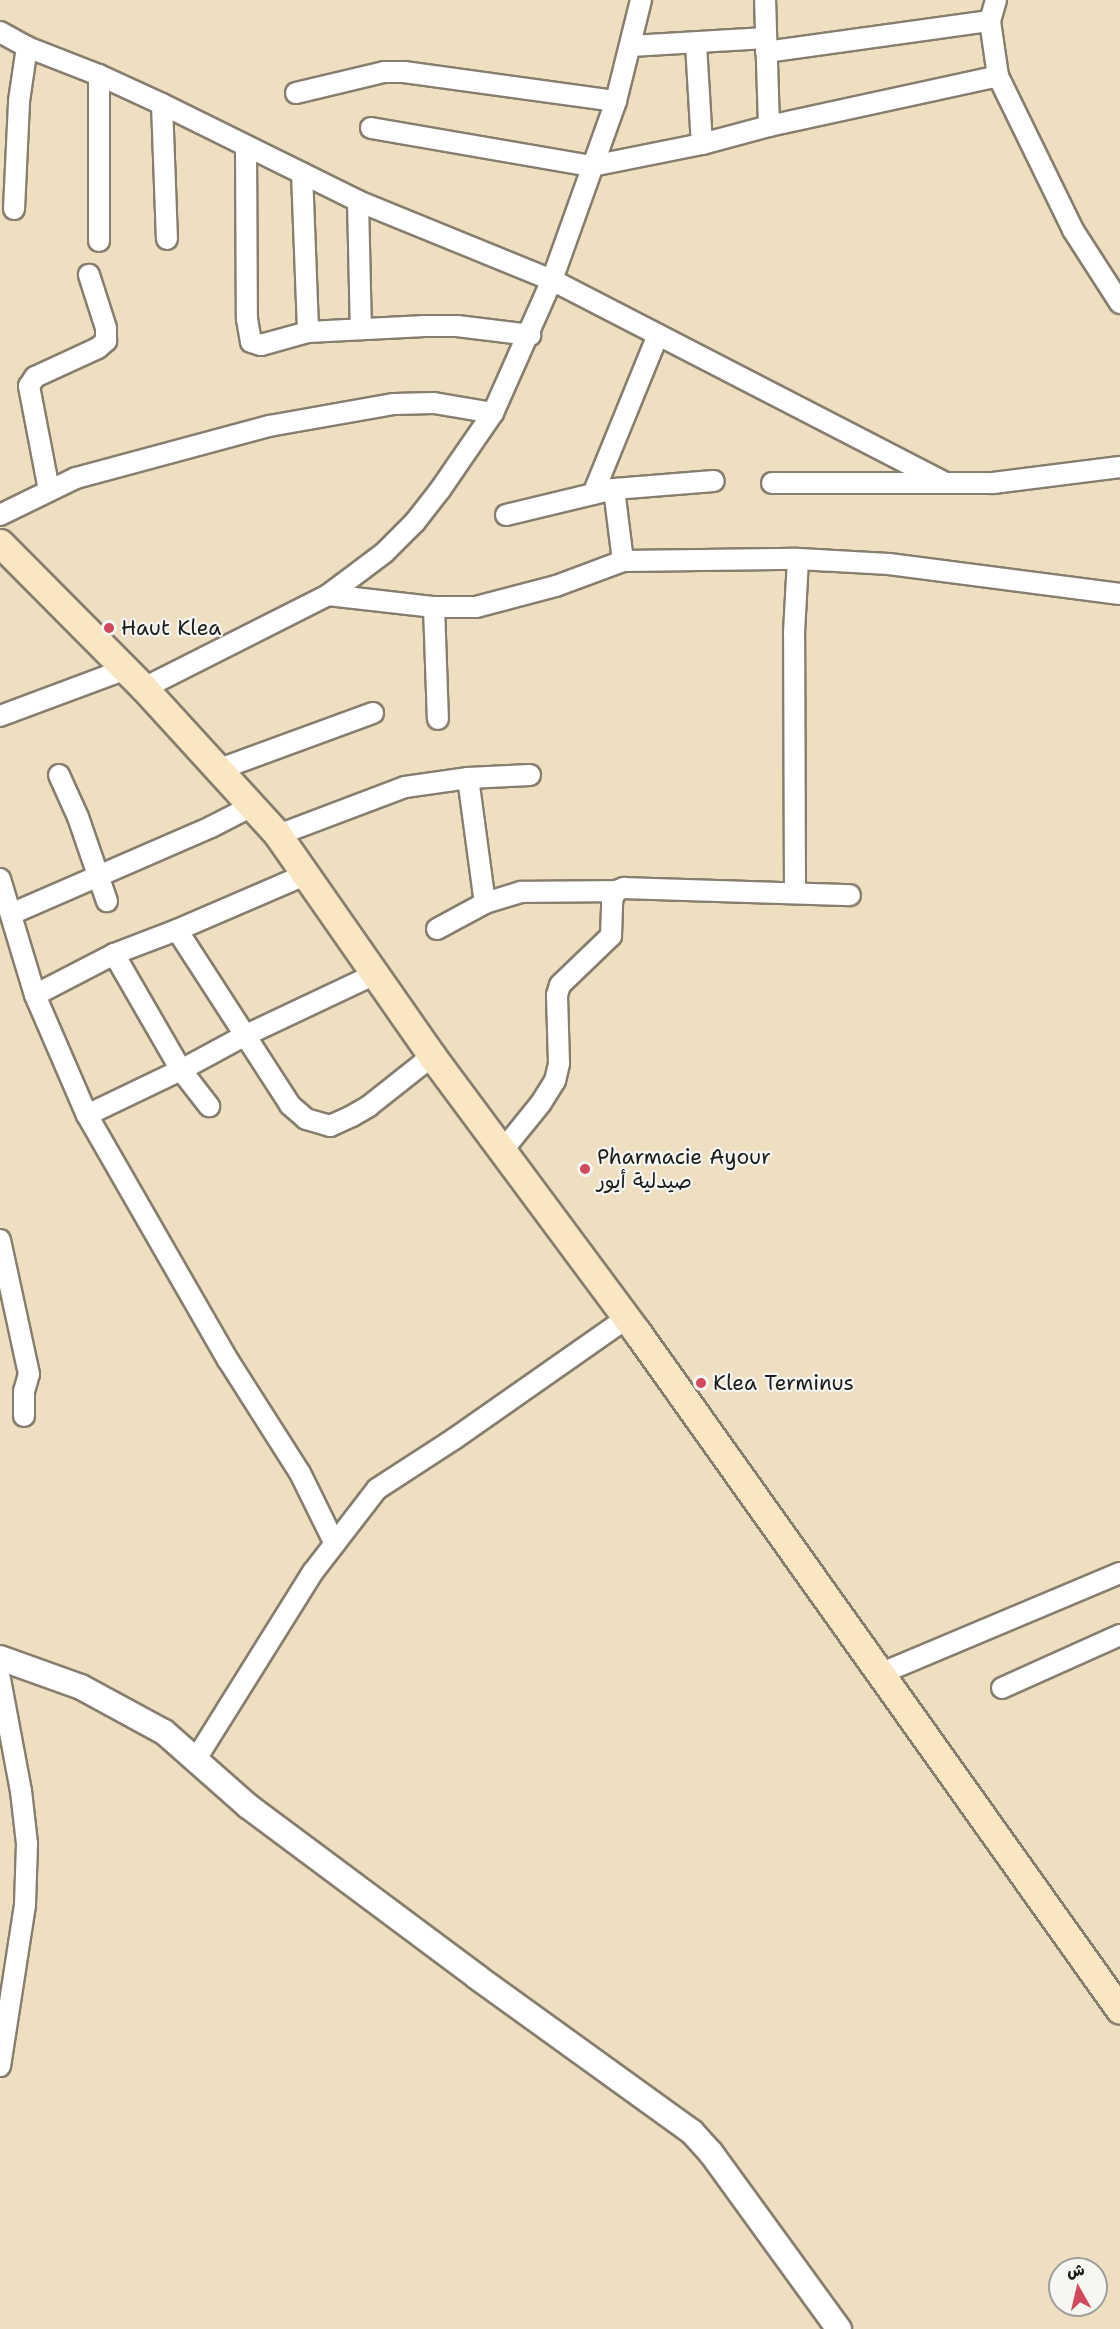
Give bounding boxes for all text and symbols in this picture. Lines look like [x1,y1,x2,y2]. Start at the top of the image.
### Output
place label: Haut Klea [121,615,221,641]
marker: Haut Klea [102,621,116,635]
place label: Pharmacie Ayour صيدلية أيور [597,1144,771,1194]
marker: Pharmacie Ayour صيدلية أيور [578,1162,592,1176]
place label: Klea Terminus [713,1370,854,1396]
marker: Klea Terminus [694,1376,708,1390]
north arrow [1048,2257,1108,2317]
text: ش [1066,2259,1086,2282]

